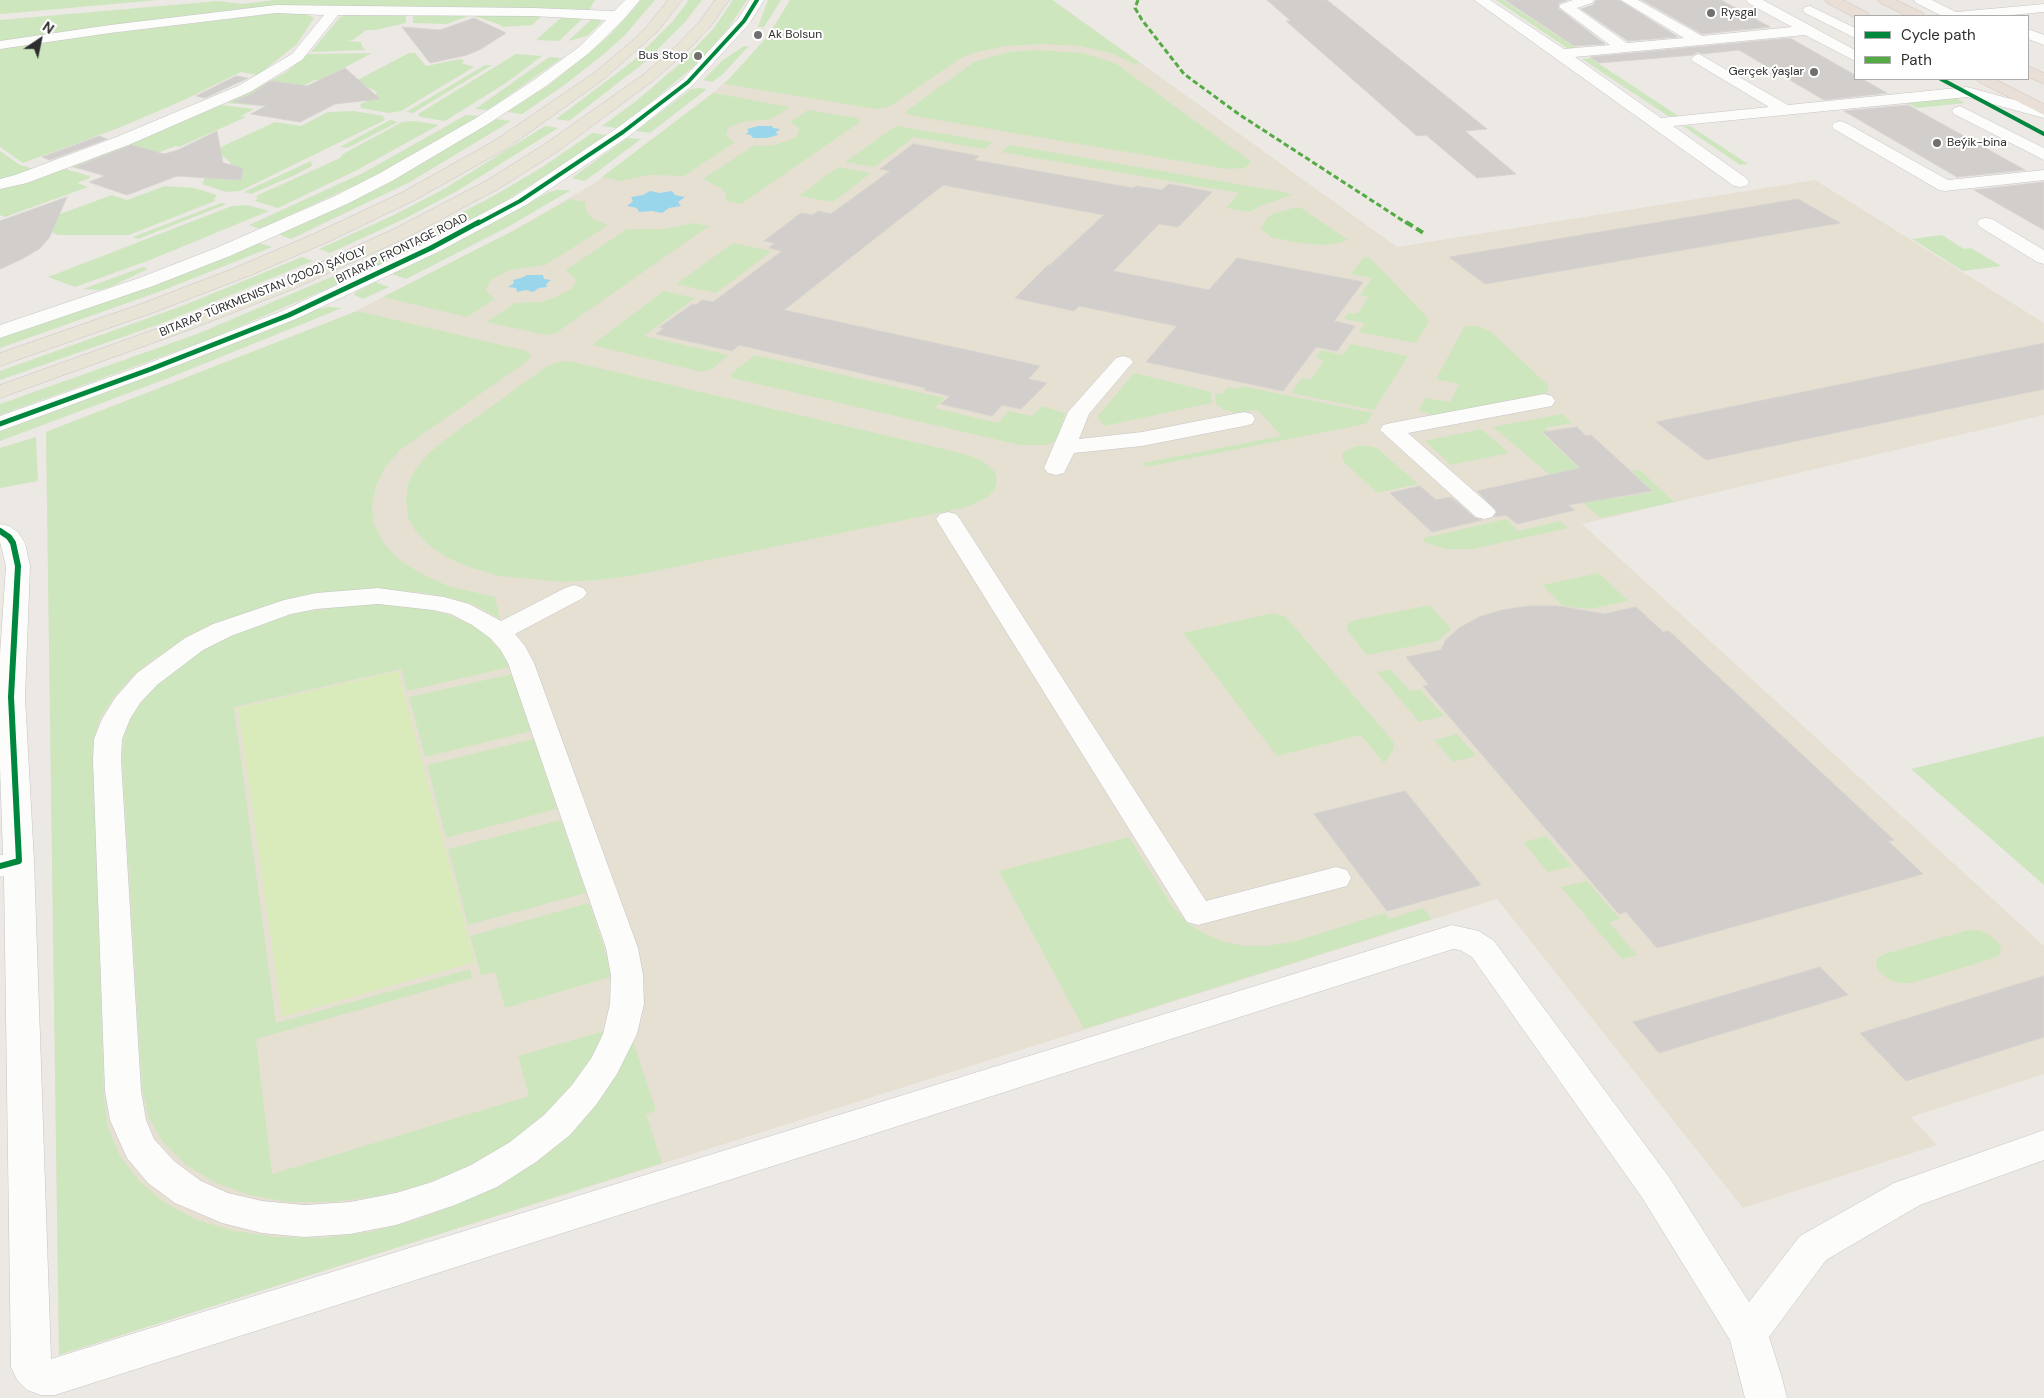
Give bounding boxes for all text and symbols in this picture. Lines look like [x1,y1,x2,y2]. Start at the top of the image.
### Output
place label: Rysgal [1721,6,1756,20]
marker: Rysgal [1705,7,1717,19]
north arrow [15,15,65,65]
legend [1854,15,2029,80]
text: N [39,17,58,38]
text: Cycle path [1901,25,1976,45]
place label: Ak Bolsun [768,28,822,42]
marker: Ak Bolsun [752,29,764,41]
place label: Bus Stop [639,49,688,63]
marker: Bus Stop [692,50,704,62]
text: Path [1901,50,1932,70]
place label: Gerçek ýaşlar [1728,65,1804,79]
marker: Gerçek ýaşlar [1808,66,1820,78]
place label: Beýik-bina [1947,136,2007,150]
marker: Beýik-bina [1931,137,1943,149]
street label: BITARAP FRONTAGE ROAD [334,211,470,287]
street label: BITARAP TÜRKMENISTAN (2002) ŞAÝOLY [158,244,368,340]

